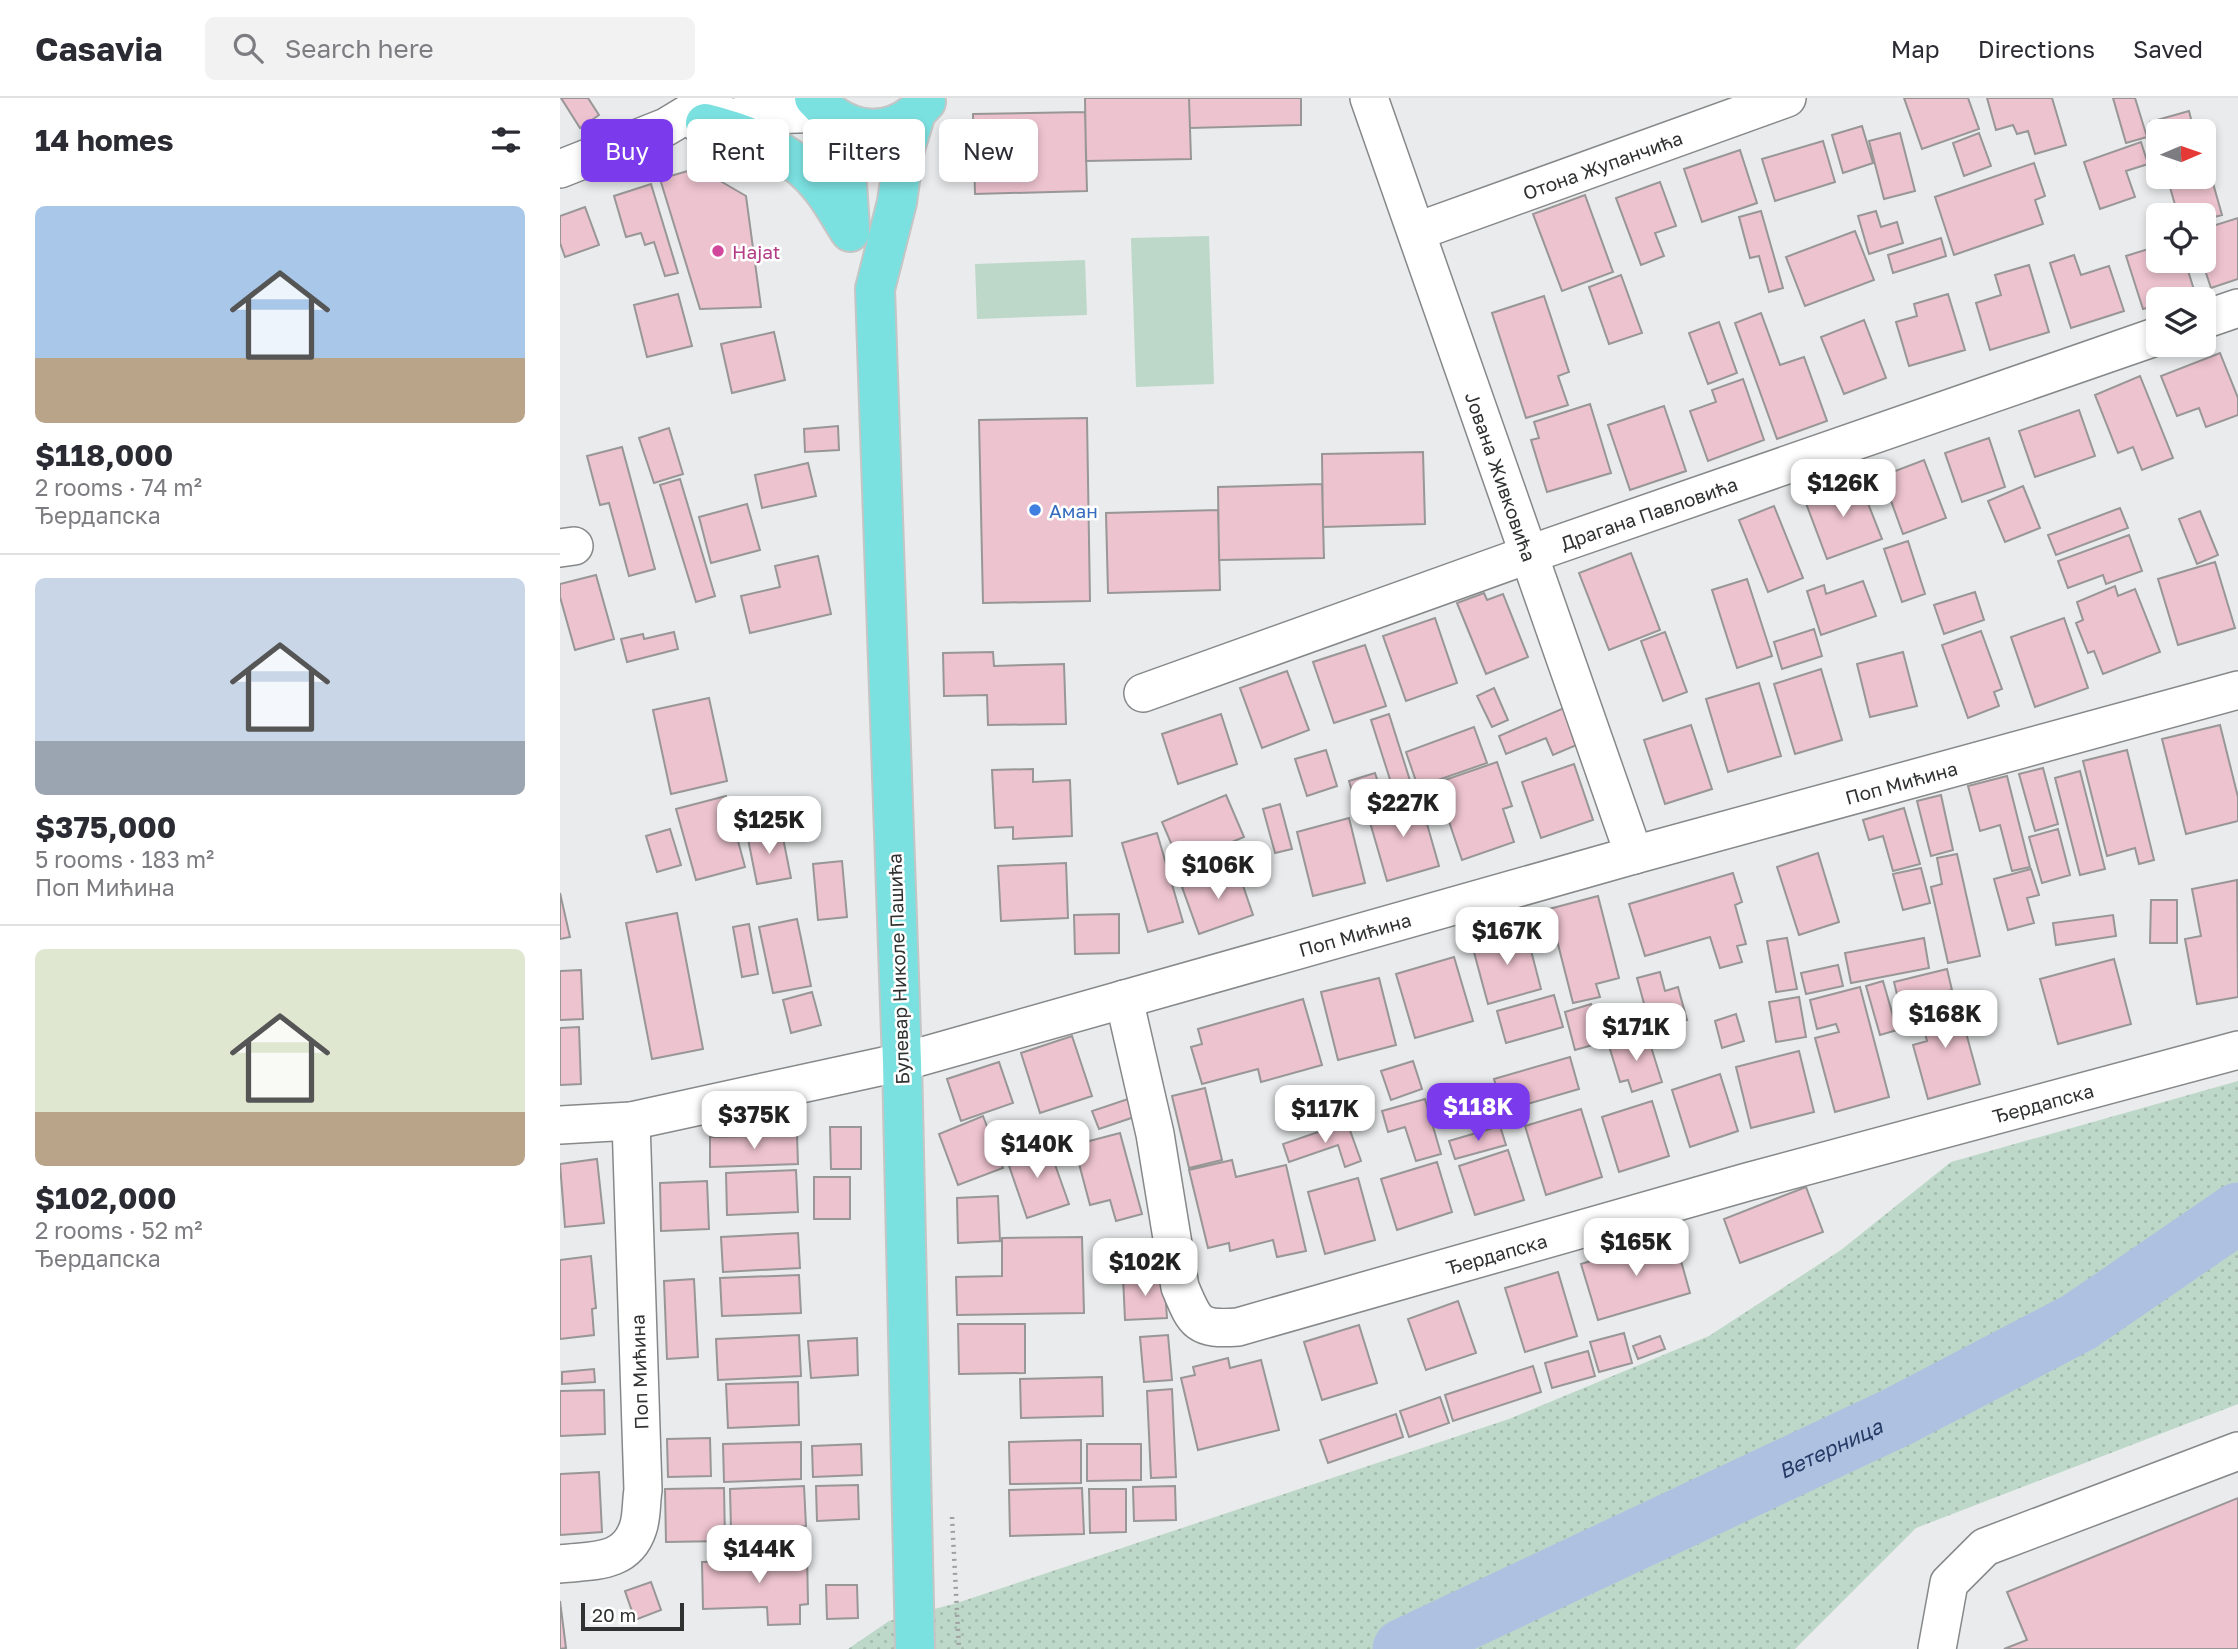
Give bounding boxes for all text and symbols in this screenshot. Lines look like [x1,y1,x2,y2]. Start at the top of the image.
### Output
search box [205,17,695,80]
text: Casavia [35,29,163,68]
icon: search [229,29,267,67]
text: Search here [285,33,434,64]
text: Map [1891,34,1940,63]
text: Directions [1978,34,2095,63]
text: Saved [2133,34,2203,63]
chip: Buy [581,119,673,182]
chip: Rent [687,119,789,182]
chip: Filters [803,119,925,182]
chip: New [939,119,1038,182]
north arrow [2146,119,2216,189]
map controls [2146,119,2216,357]
icon: filters [487,121,525,159]
text: 14 homes [35,122,174,158]
street label: Отона Жупанчића [1519,125,1685,204]
button: locate [2146,203,2216,273]
place label: Hajat [732,240,780,263]
marker: Hajat [710,243,726,259]
icon: home [217,252,343,378]
button: layers [2146,287,2216,357]
street label: Јована Живковића [1461,389,1542,564]
text: $118,000 [35,437,173,473]
pin: $126K [1794,460,1892,519]
text: $126K [1807,468,1879,496]
street label: Драгана Павловића [1557,471,1740,554]
text: 2 rooms · 74 m² [35,473,202,501]
place label: Аман [1049,499,1098,522]
text: Ђердапска [35,501,161,529]
marker: Аман [1027,502,1043,518]
icon: home [217,624,343,750]
street label: Поп Мићина [1842,756,1960,808]
pin: $227K [1354,780,1452,839]
text: $227K [1367,788,1439,816]
pin: $125K [720,796,818,856]
text: $125K [733,805,805,833]
text: $375,000 [35,809,176,845]
pin: $106K [1169,842,1267,901]
text: 5 rooms · 183 m² [35,845,214,873]
text: $106K [1181,850,1255,878]
street label: Булевар Николе Пашића [882,853,914,1085]
text: Поп Мићина [35,873,175,901]
street label: Поп Мићина [1296,907,1413,961]
pin: $167K [1458,908,1556,967]
text: $167K [1471,916,1543,944]
pin: $168K [1896,990,1994,1050]
icon: home [217,995,343,1121]
text: $168K [1908,999,1982,1027]
pin: $171K [1587,1004,1685,1063]
text: $171K [1602,1012,1670,1040]
street label: Ђердапска [1990,1078,2096,1127]
pin: $118K [1429,1084,1527,1143]
pin: $117K [1276,1086,1374,1145]
pin: $375K [705,1091,803,1151]
text: $118K [1443,1092,1513,1120]
text: $117K [1291,1094,1359,1122]
text: $375K [718,1100,790,1128]
pin: $140K [988,1121,1086,1180]
text: $140K [1000,1129,1074,1157]
text: $102,000 [35,1180,176,1216]
text: 2 rooms · 52 m² [35,1216,202,1244]
pin: $165K [1587,1218,1685,1278]
text: $165K [1600,1227,1672,1255]
street label: Ђердапска [1443,1228,1549,1279]
pin: $102K [1096,1238,1194,1298]
text: Ђердапска [35,1244,161,1272]
text: $102K [1109,1247,1181,1275]
street label: Поп Мићина [625,1314,653,1430]
water label: Ветерница [1774,1412,1887,1484]
pin: $144K [710,1526,808,1585]
text: $144K [723,1534,795,1562]
scale bar [581,1600,684,1632]
text: 20 m [592,1603,636,1626]

